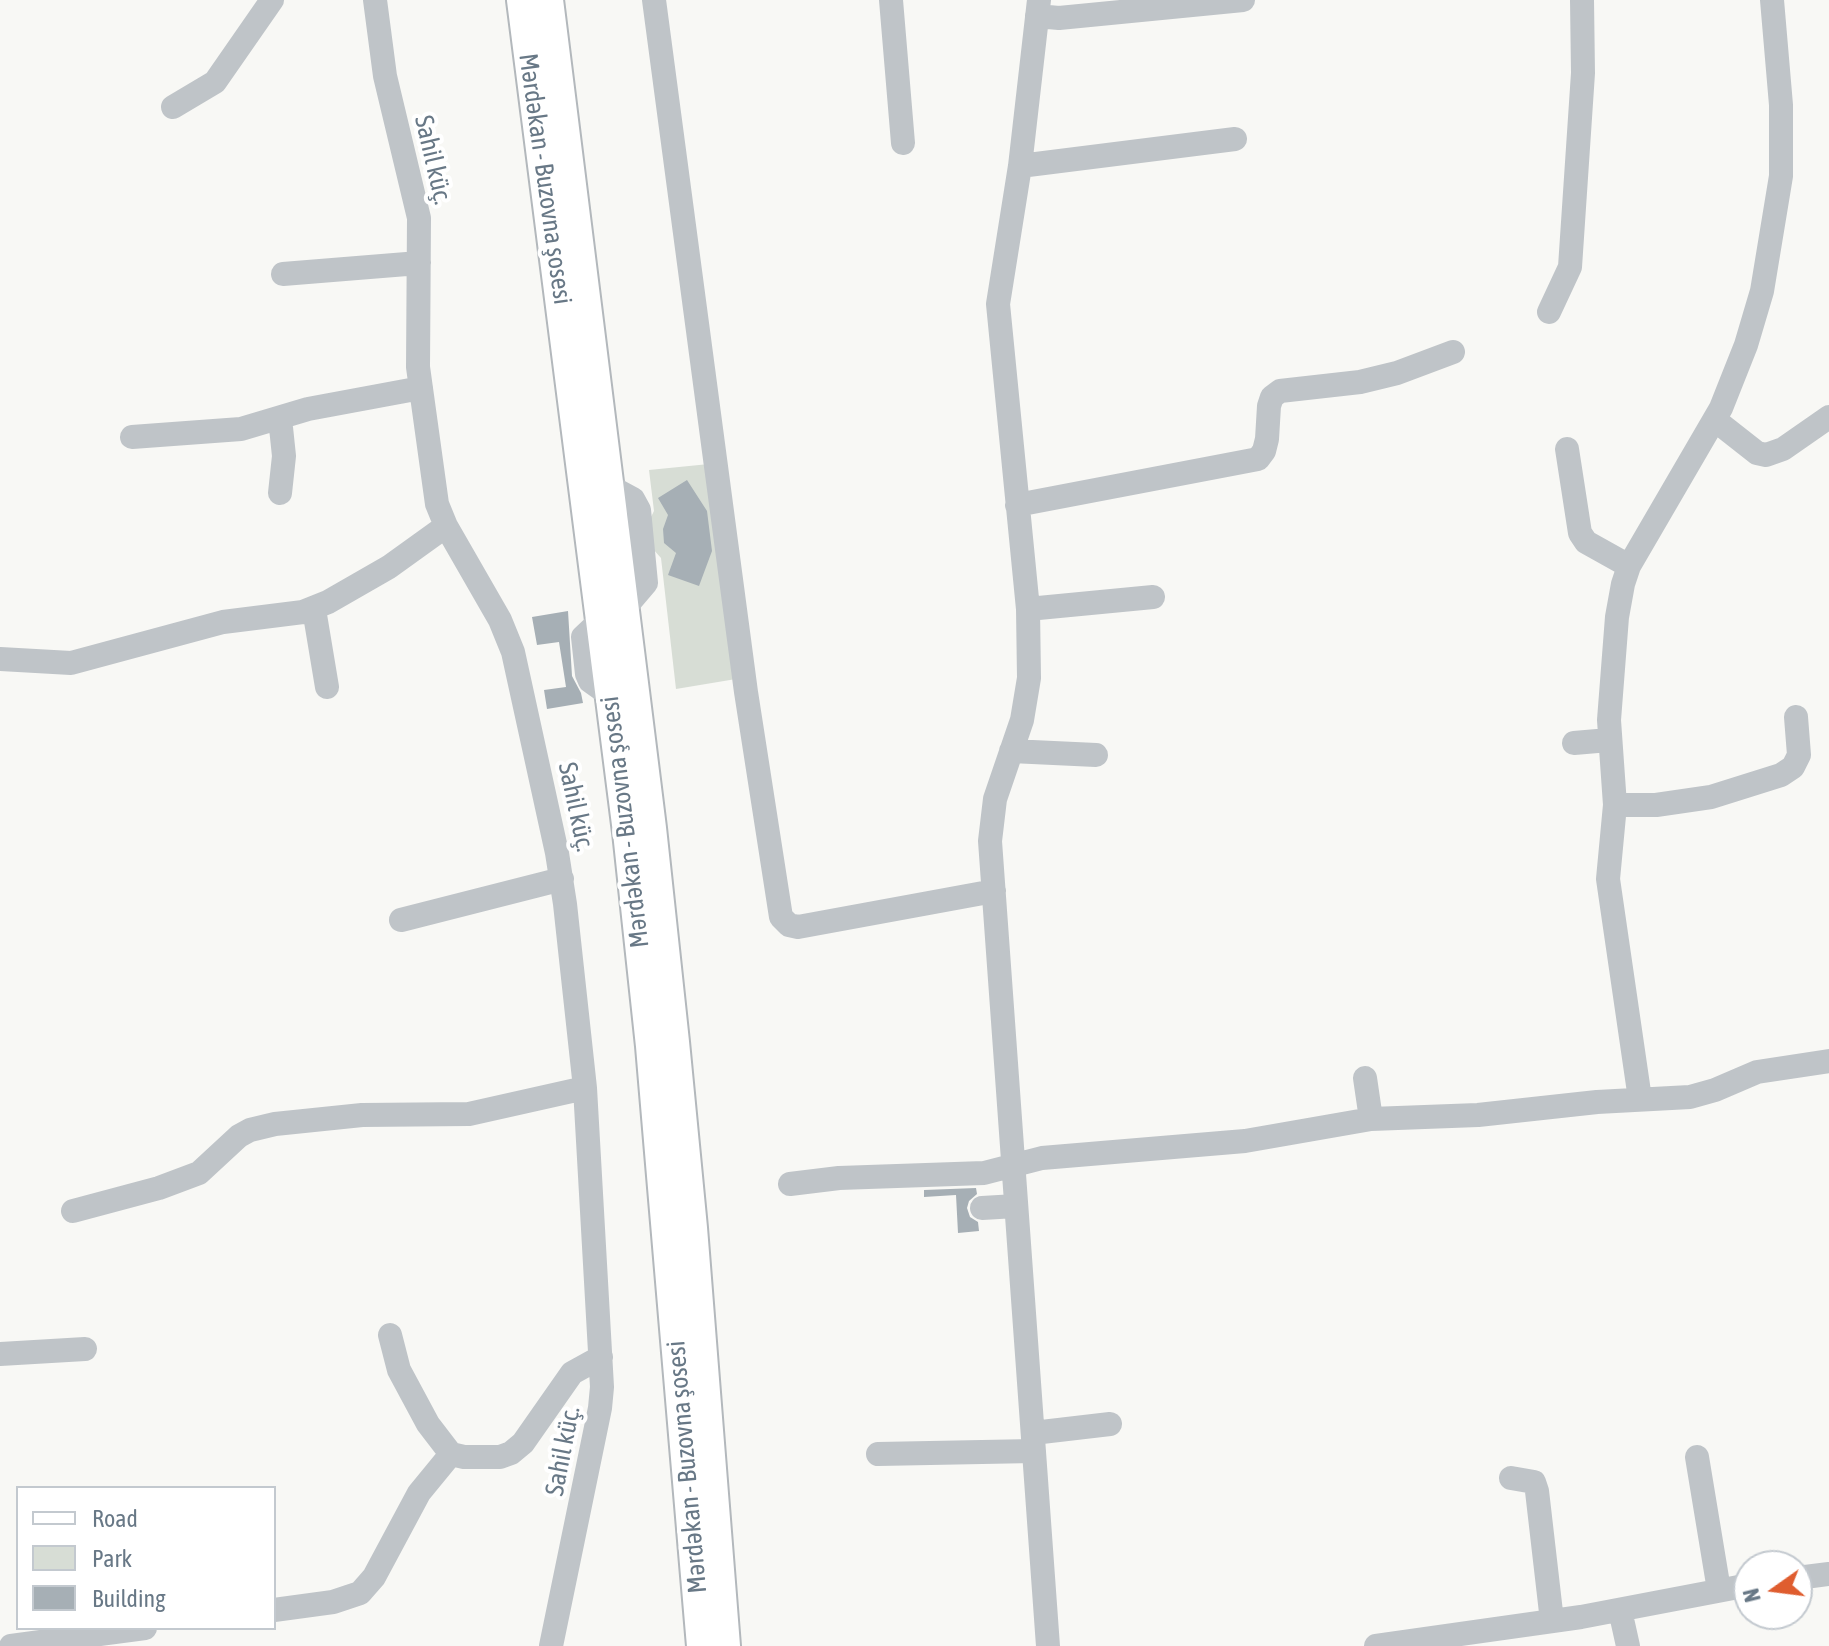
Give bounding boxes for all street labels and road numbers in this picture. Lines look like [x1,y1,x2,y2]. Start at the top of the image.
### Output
street label: Mərdəkan - Buzovna şosesi [512,51,578,307]
street label: Sahil küç. [408,112,458,208]
street label: Mərdəkan - Buzovna şosesi [594,694,656,950]
street label: Sahil küç. [551,760,601,854]
street label: Mərdəkan - Buzovna şosesi [660,1340,714,1594]
street label: Sahil küç. [539,1404,587,1498]

